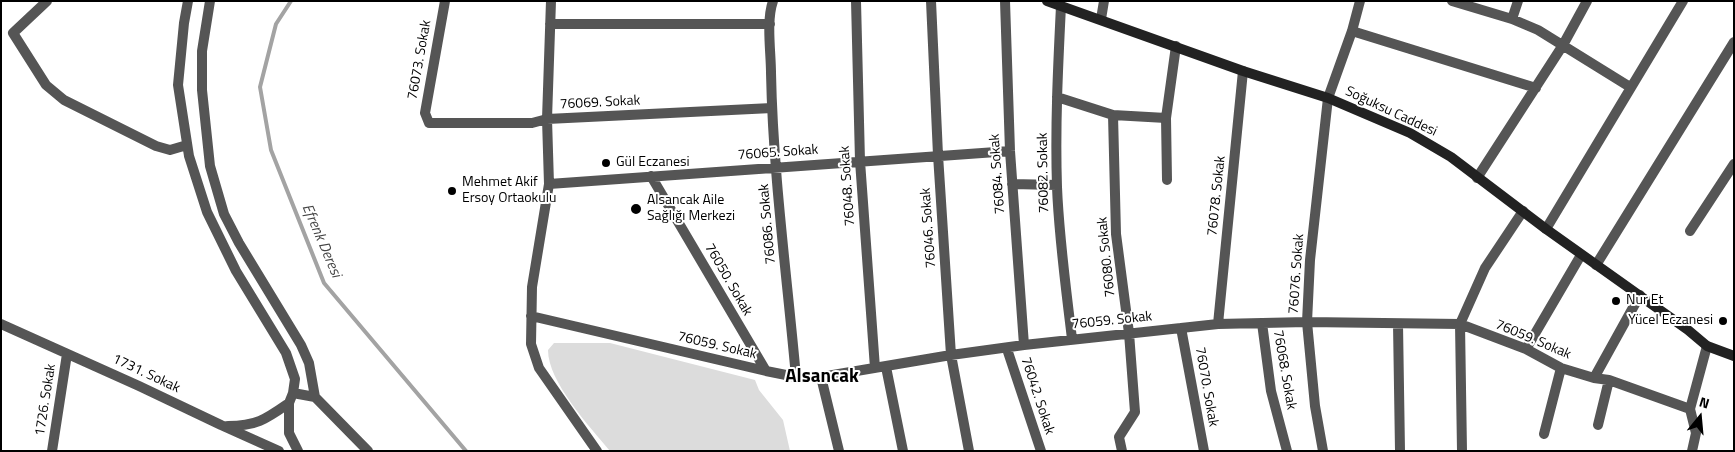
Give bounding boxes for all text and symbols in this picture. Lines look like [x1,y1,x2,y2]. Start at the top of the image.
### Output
street label: 76073. Sokak [405,19,435,101]
street label: Soğuksu Caddesi [1342,83,1440,141]
street label: 76069. Sokak [559,93,641,113]
street label: 76084. Sokak [987,133,1009,215]
street label: 76082. Sokak [1035,133,1053,213]
street label: 76065. Sokak [737,142,819,164]
street label: 76048. Sokak [837,145,859,227]
place label: Gül Eczanesi [616,155,690,171]
street label: 76078. Sokak [1204,155,1230,237]
marker: Gül Eczanesi [600,157,612,169]
place label: Mehmet Akif Ersoy Ortaokulu [462,175,556,208]
street label: 76086. Sokak [756,183,780,265]
marker: Mehmet Akif Ersoy Ortaokulu [446,185,458,197]
street label: 76046. Sokak [918,187,940,269]
place label: Alsancak Aile Sağlığı Merkezi [647,193,735,226]
water label: Efrenk Deresi [297,202,345,280]
marker: Alsancak Aile Sağlığı Merkezi [629,202,643,216]
street label: 76080. Sokak [1094,216,1120,298]
street label: 76076. Sokak [1286,233,1308,315]
street label: 76050. Sokak [701,241,755,319]
place label: Nur Et [1626,293,1663,309]
marker: Nur Et [1610,295,1622,307]
street label: 76059. Sokak [1071,308,1153,334]
place label: Yücel Eczanesi [1628,313,1713,329]
marker: Yücel Eczanesi [1717,315,1729,327]
street label: 76059. Sokak [1493,317,1573,363]
street label: 76059. Sokak [676,329,758,363]
street label: 76068. Sokak [1269,329,1299,411]
street label: 76070. Sokak [1191,346,1221,428]
street label: 1731. Sokak [109,351,183,397]
street label: 76042. Sokak [1017,355,1057,437]
street label: 1726. Sokak [32,363,60,437]
district label: Alsancak [785,366,859,388]
text: N [1697,391,1712,414]
north arrow [1675,392,1725,442]

